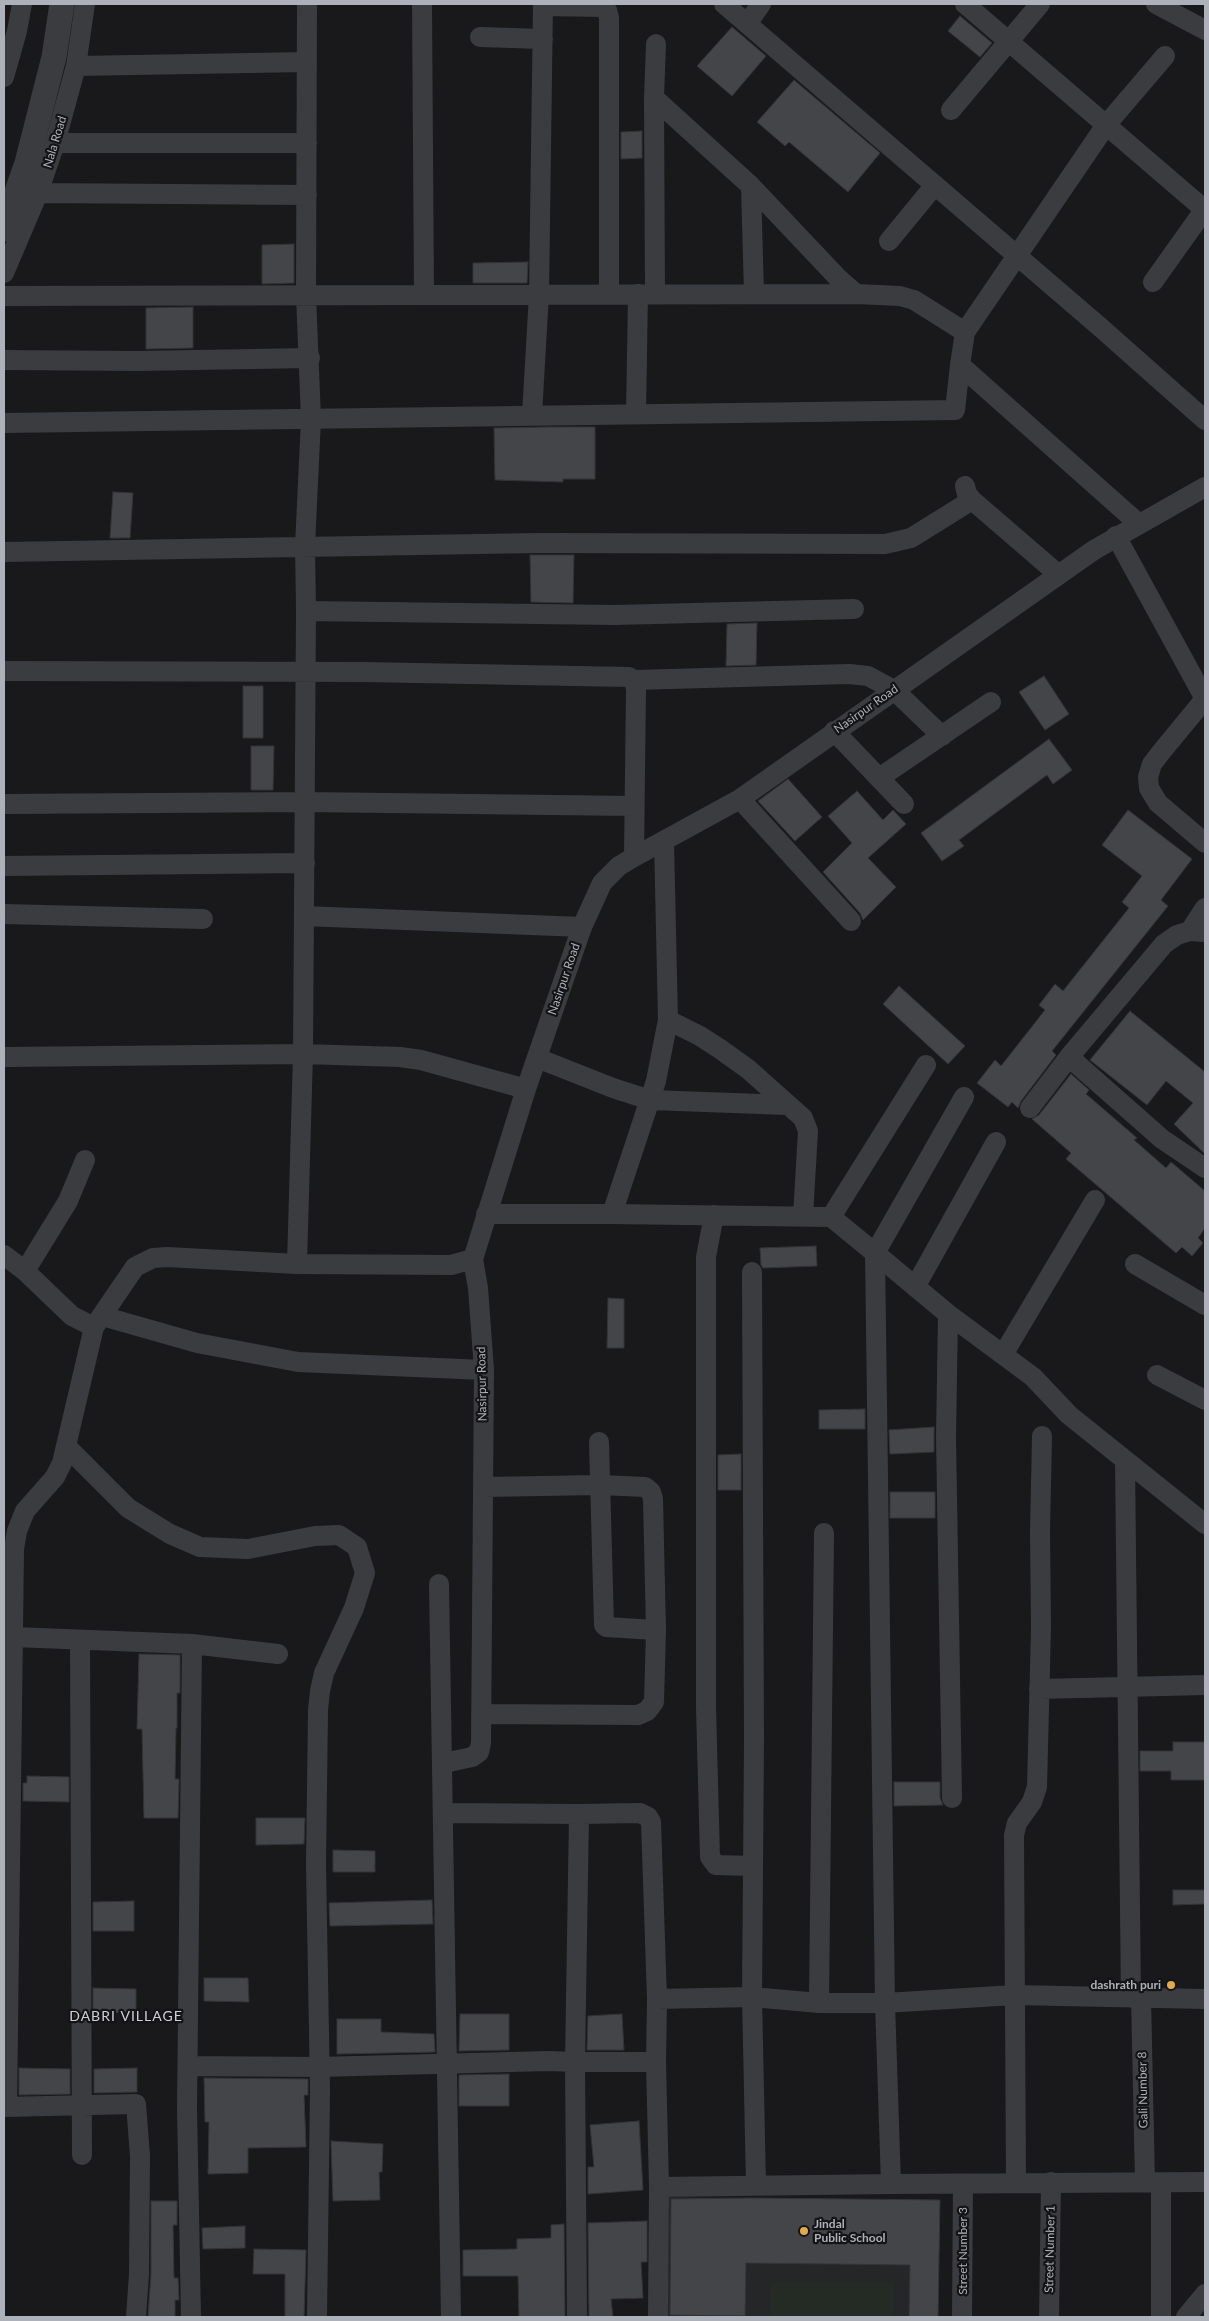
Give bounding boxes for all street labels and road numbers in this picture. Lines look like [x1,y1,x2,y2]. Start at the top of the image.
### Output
street label: Nala Road [40,114,70,170]
street label: Nasirpur Road [831,682,901,736]
street label: Nasirpur Road [545,941,583,1017]
street label: Nasirpur Road [474,1346,490,1422]
street label: Gali Number 8 [1135,2052,1151,2128]
street label: Street Number 1 [1042,2205,1058,2293]
street label: Street Number 3 [956,2207,970,2295]

